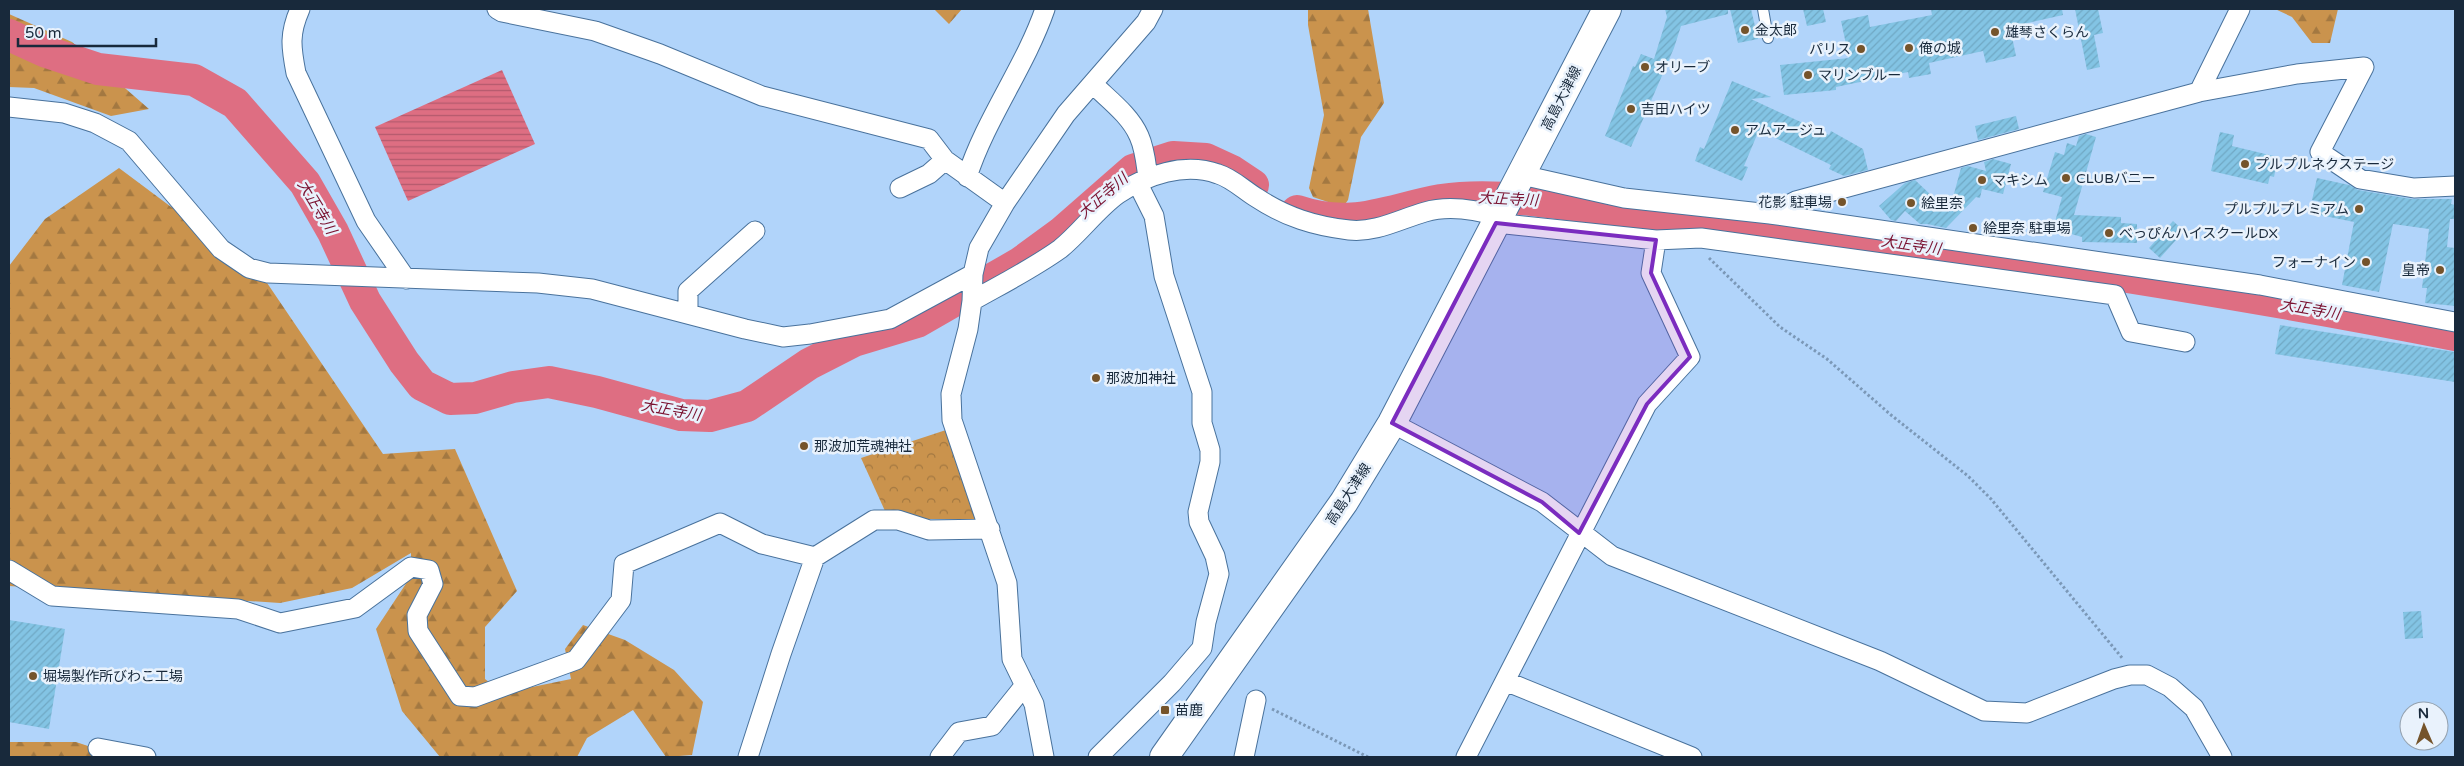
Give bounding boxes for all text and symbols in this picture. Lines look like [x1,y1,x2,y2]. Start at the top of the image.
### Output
scale bar [18,15,155,47]
place label: 金太郎 [1755,22,1797,39]
text: 50 m [25,24,62,42]
marker: 金太郎 [1739,24,1751,36]
place label: 雄琴さくらん [2005,24,2089,41]
marker: 雄琴さくらん [1989,26,2001,38]
place label: 俺の城 [1919,40,1961,57]
place label: パリス [1809,41,1851,58]
marker: 俺の城 [1903,42,1915,54]
marker: パリス [1855,43,1867,55]
place label: オリーブ [1655,59,1710,76]
marker: オリーブ [1639,61,1651,73]
street label: 高島大津線 [1538,63,1585,133]
place label: マリンブルー [1818,67,1902,84]
marker: マリンブルー [1802,69,1814,81]
place label: 吉田ハイツ [1641,101,1711,118]
marker: 吉田ハイツ [1625,103,1637,115]
place label: アムアージュ [1745,122,1826,139]
marker: アムアージュ [1729,124,1741,136]
place label: プルプルネクステージ [2255,156,2394,173]
marker: プルプルネクステージ [2239,158,2251,170]
water label: 大正寺川 [1074,168,1133,222]
place label: CLUBバニー [2076,170,2156,187]
place label: マキシム [1992,172,2048,189]
marker: CLUBバニー [2060,172,2072,184]
marker: マキシム [1976,174,1988,186]
water label: 大正寺川 [294,177,341,239]
water label: 大正寺川 [1478,188,1540,210]
place label: 花影 駐車場 [1758,194,1832,211]
place label: 絵里奈 [1921,195,1963,212]
marker: 花影 駐車場 [1836,196,1848,208]
marker: 絵里奈 [1905,197,1917,209]
place label: プルプルプレミアム [2224,201,2349,218]
marker: プルプルプレミアム [2353,203,2365,215]
place label: 絵里奈 駐車場 [1983,220,2071,237]
marker: 絵里奈 駐車場 [1967,222,1979,234]
place label: べっぴんハイスクールDX [2119,225,2278,242]
marker: べっぴんハイスクールDX [2103,227,2115,239]
water label: 大正寺川 [1880,232,1944,258]
place label: フォーナイン [2272,254,2356,271]
marker: フォーナイン [2360,256,2372,268]
place label: 皇帝 [2402,262,2430,279]
marker: 皇帝 [2434,264,2446,276]
water label: 大正寺川 [2279,295,2343,323]
place label: 那波加神社 [1106,370,1176,387]
marker: 那波加神社 [1090,372,1102,384]
water label: 大正寺川 [640,396,704,424]
place label: 那波加荒魂神社 [814,438,912,455]
marker: 那波加荒魂神社 [798,440,810,452]
street label: 高島大津線 [1322,460,1375,528]
place label: 堀場製作所びわこ工場 [43,668,183,685]
marker: 堀場製作所びわこ工場 [27,670,39,682]
north arrow [2399,701,2449,751]
place label: 苗鹿 [1175,702,1203,719]
marker: 苗鹿 [1159,704,1171,716]
text: N [2418,705,2429,722]

